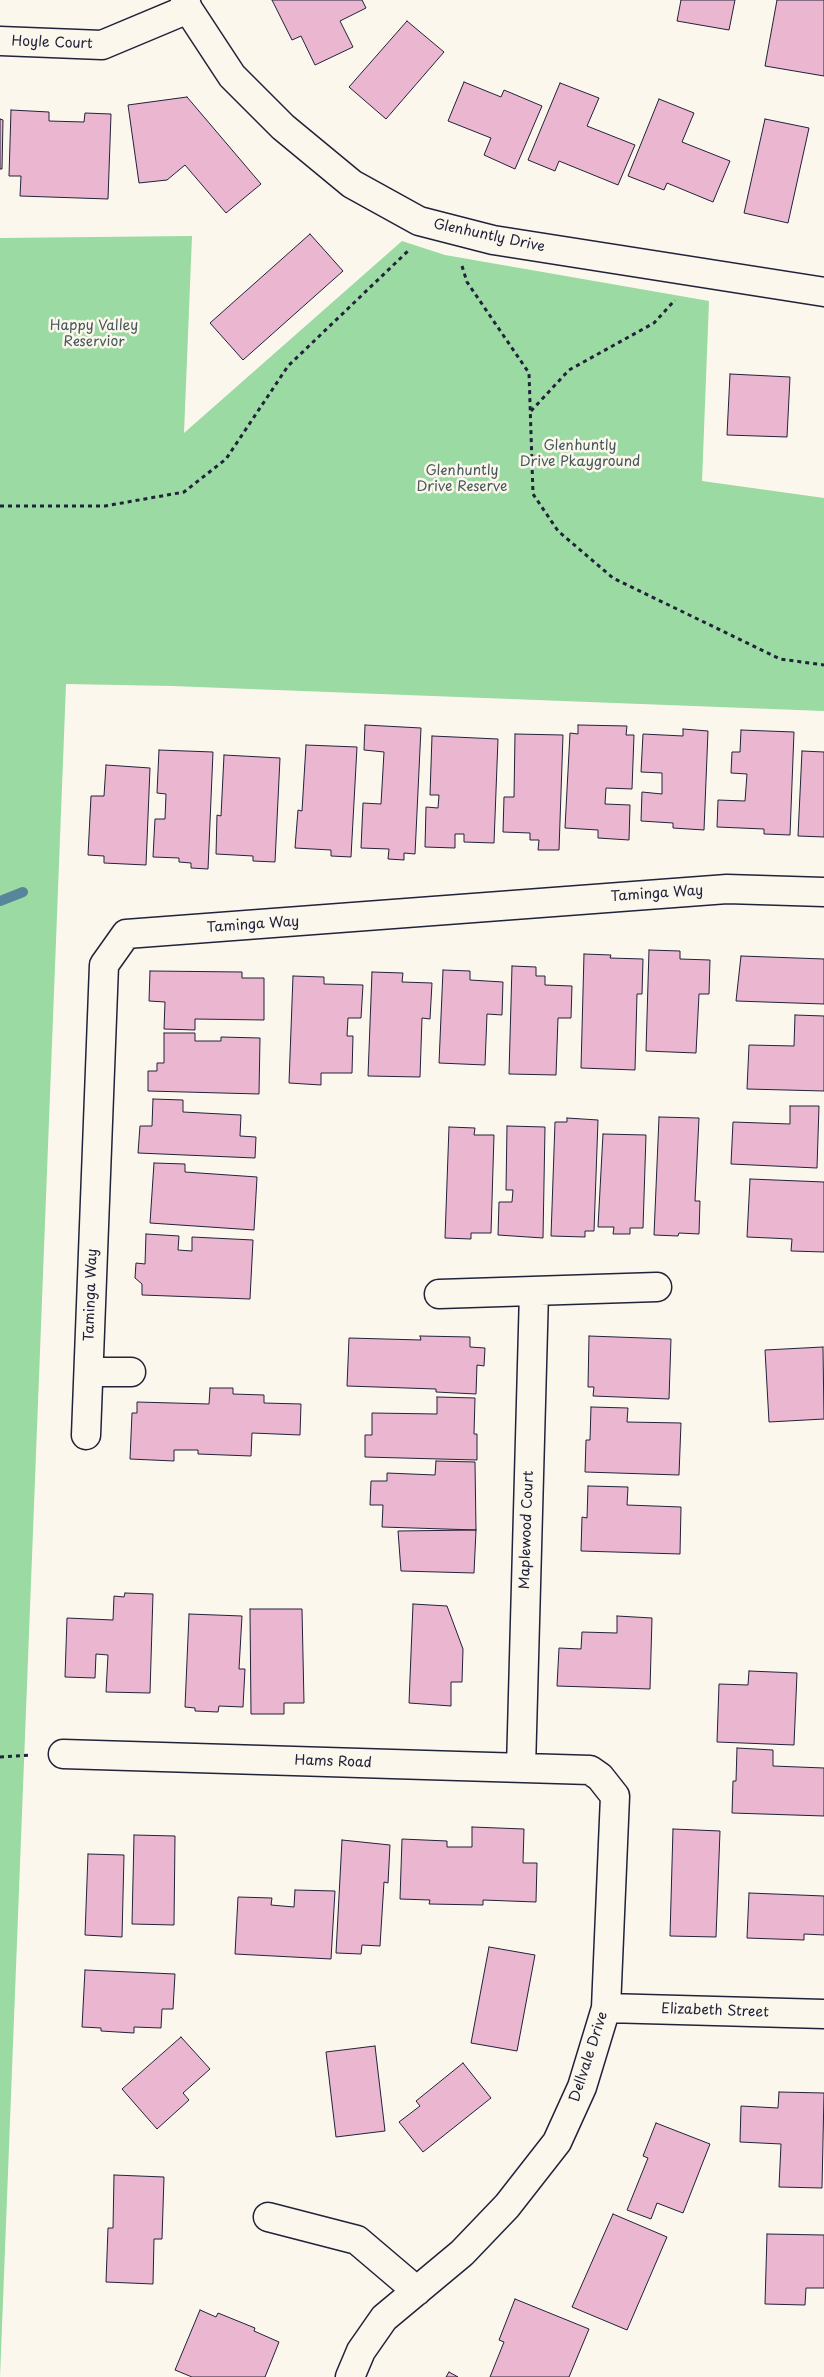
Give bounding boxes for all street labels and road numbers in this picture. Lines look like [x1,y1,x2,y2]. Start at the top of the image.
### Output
street label: Hoyle Court [11,33,93,53]
street label: Glenhuntly Drive [432,216,546,256]
street label: Taminga Way [610,882,704,906]
street label: Taminga Way [206,913,300,937]
street label: Taminga Way [81,1248,101,1342]
street label: Maplewood Court [517,1470,537,1590]
street label: Hams Road [294,1752,372,1772]
street label: Elizabeth Street [661,2001,769,2021]
street label: Dellvale Drive [566,2010,612,2104]

